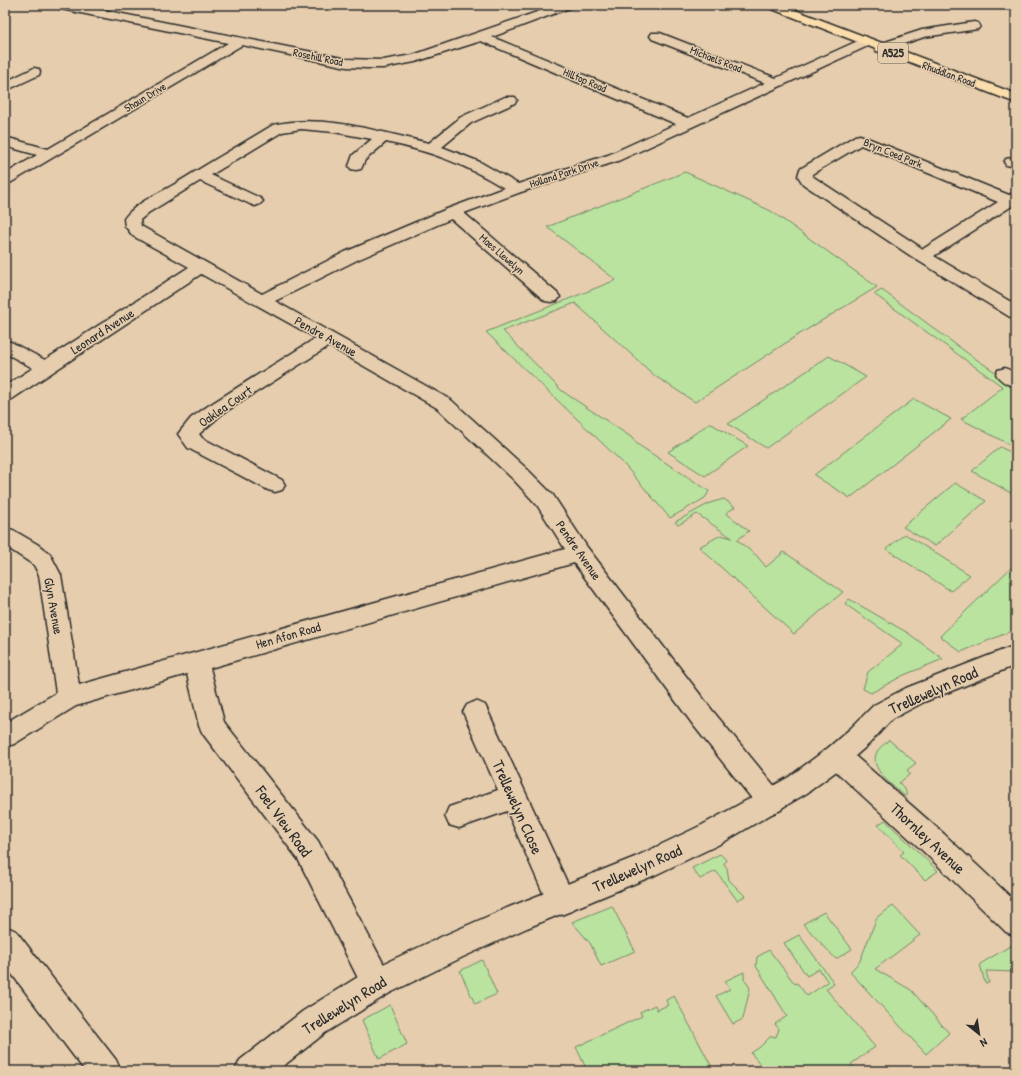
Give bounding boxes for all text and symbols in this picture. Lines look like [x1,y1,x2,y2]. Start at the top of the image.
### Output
street label: Michaels Road [688,43,745,76]
road number: A525 [878,43,908,63]
street label: Rosehill Road [292,45,345,69]
street label: Rhuddlan Road [921,58,978,90]
street label: Hilltop Road [561,65,609,96]
street label: Shaun Drive [121,79,169,115]
street label: Bryn Coed Park [862,135,925,171]
street label: Holland Park Drive [528,155,601,191]
street label: Maes Llewelyn [476,231,528,277]
street label: Leonard Avenue [67,304,137,358]
street label: Pendre Avenue [292,312,360,360]
street label: Oaklea Court [195,381,256,431]
street label: Pendre Avenue [552,517,606,583]
street label: Glyn Avenue [40,576,68,636]
street label: Hen Afon Road [254,617,322,653]
street label: Trellewelyn Road [885,661,981,719]
street label: Trellewelyn Close [487,756,549,858]
street label: Foel View Road [250,780,317,861]
street label: Thornley Avenue [886,797,971,879]
street label: Trellewelyn Road [589,839,685,897]
street label: Trellewelyn Road [298,970,390,1040]
north arrow [959,1014,999,1054]
text: N [978,1035,990,1050]

